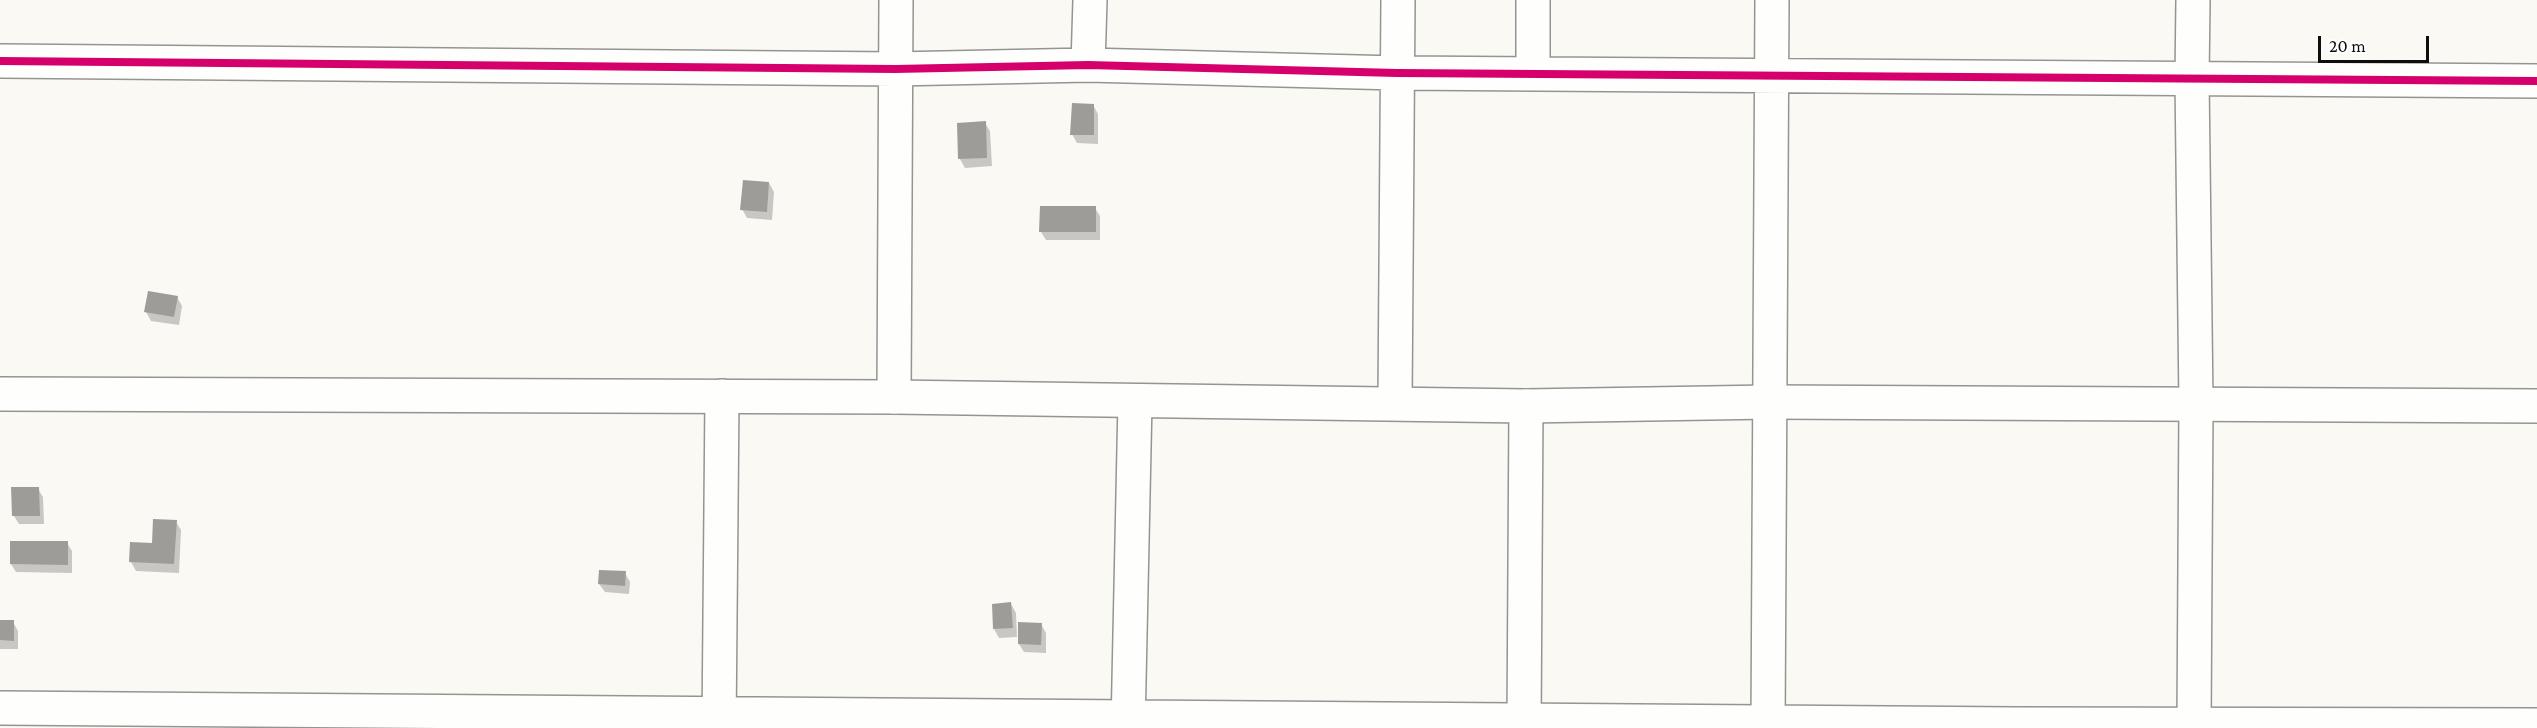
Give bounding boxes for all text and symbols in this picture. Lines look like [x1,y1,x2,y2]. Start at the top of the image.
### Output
scale bar [2321,24,2432,62]
text: 20 m [2329,36,2366,56]

